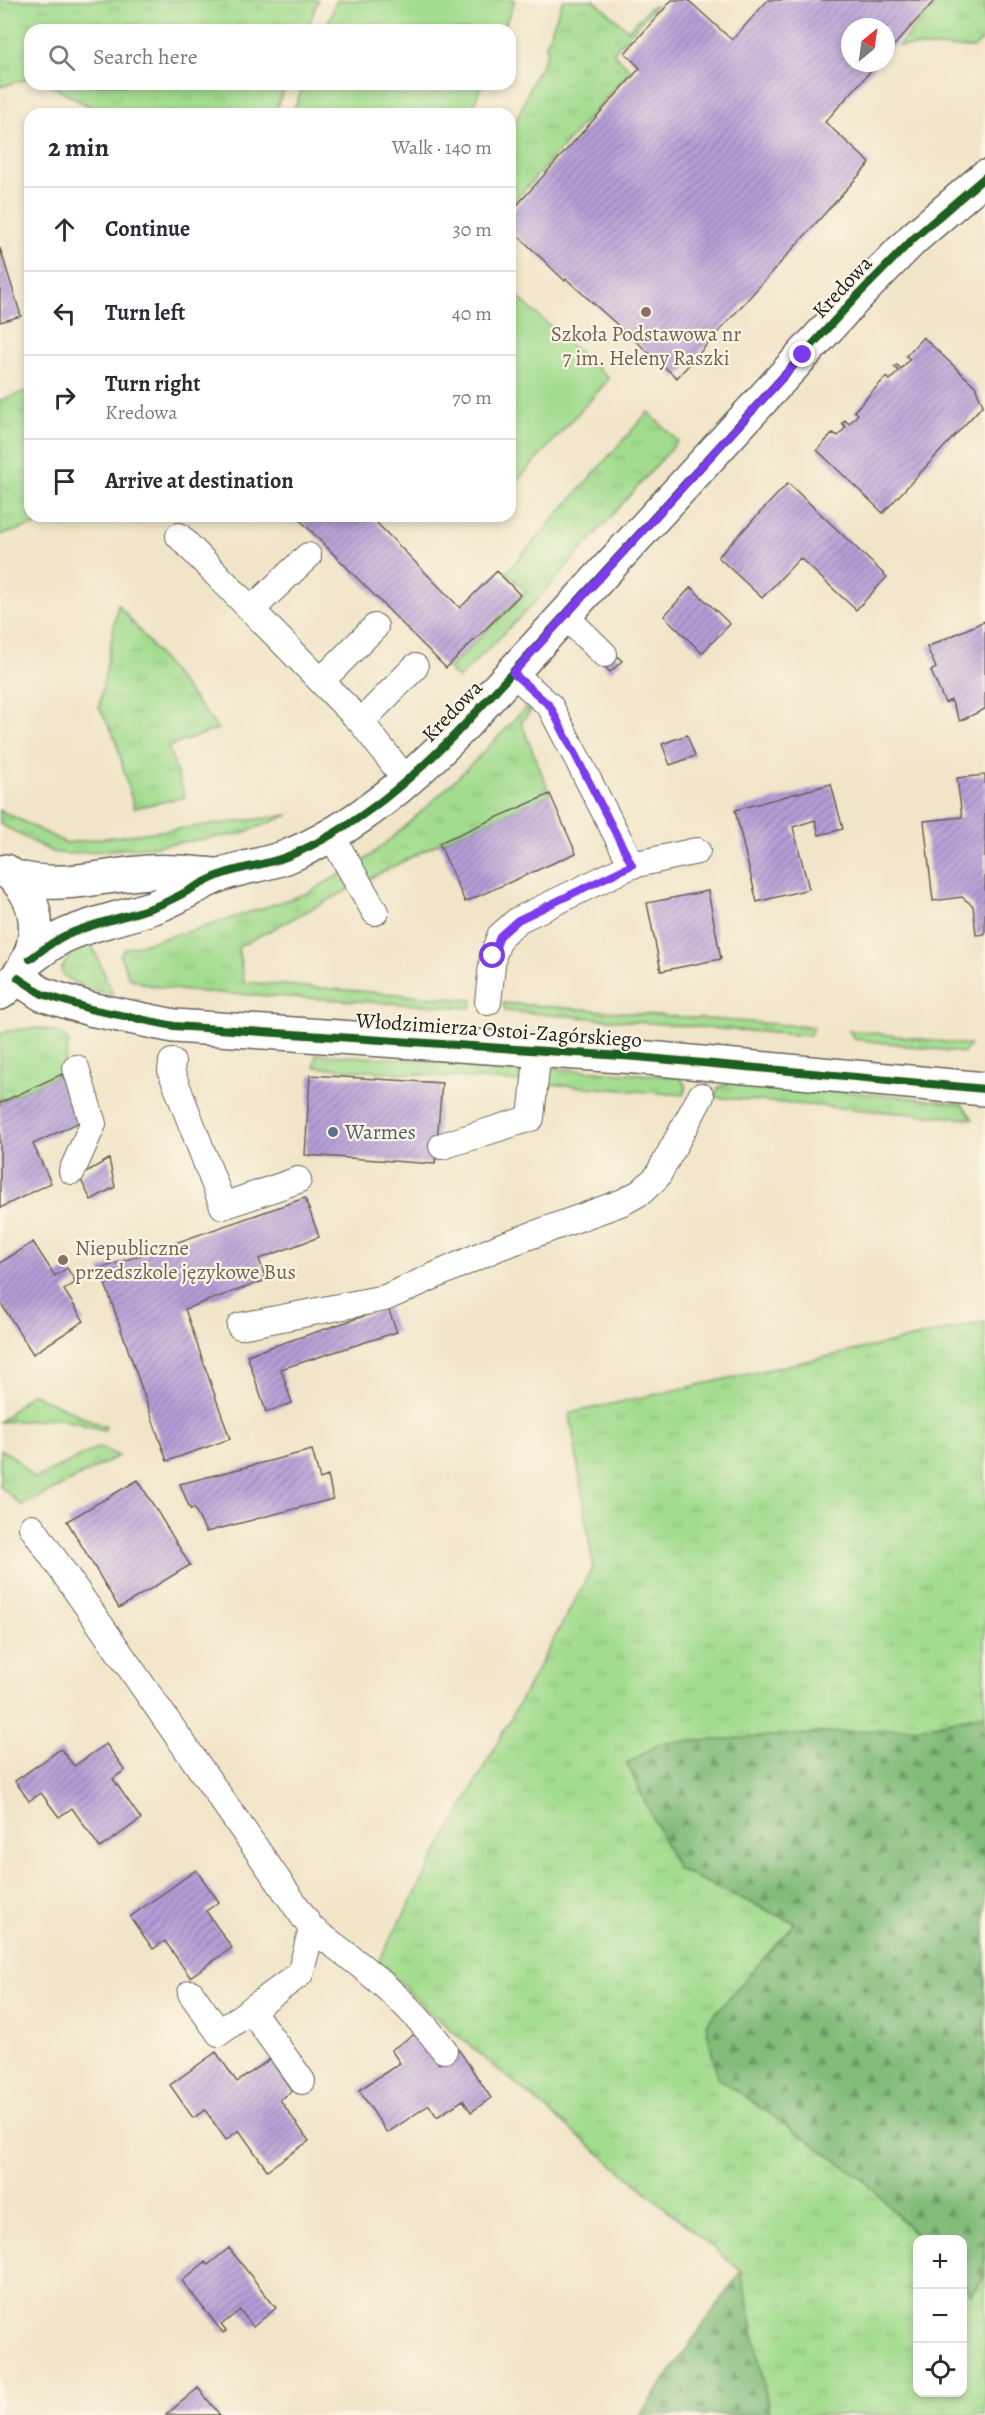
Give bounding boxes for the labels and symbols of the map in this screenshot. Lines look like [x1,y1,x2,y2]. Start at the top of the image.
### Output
north arrow [841,18,895,72]
street label: Kredowa [806,249,878,324]
marker: Szkoła Podstawowa nr 7 im. Heleny Raszki [639,305,653,319]
place label: Szkoła Podstawowa nr 7 im. Heleny Raszki [551,320,741,372]
route end [789,341,815,367]
street label: Kredowa [415,674,489,748]
route start [479,942,505,968]
street label: Włodzimierza Ostoi-Zagórskiego [354,1006,643,1054]
place label: Warmes [344,1118,416,1146]
marker: Warmes [326,1125,340,1139]
place label: Niepubliczne przedszkole językowe Bus [75,1234,296,1286]
marker: Niepubliczne przedszkole językowe Bus [56,1253,70,1267]

